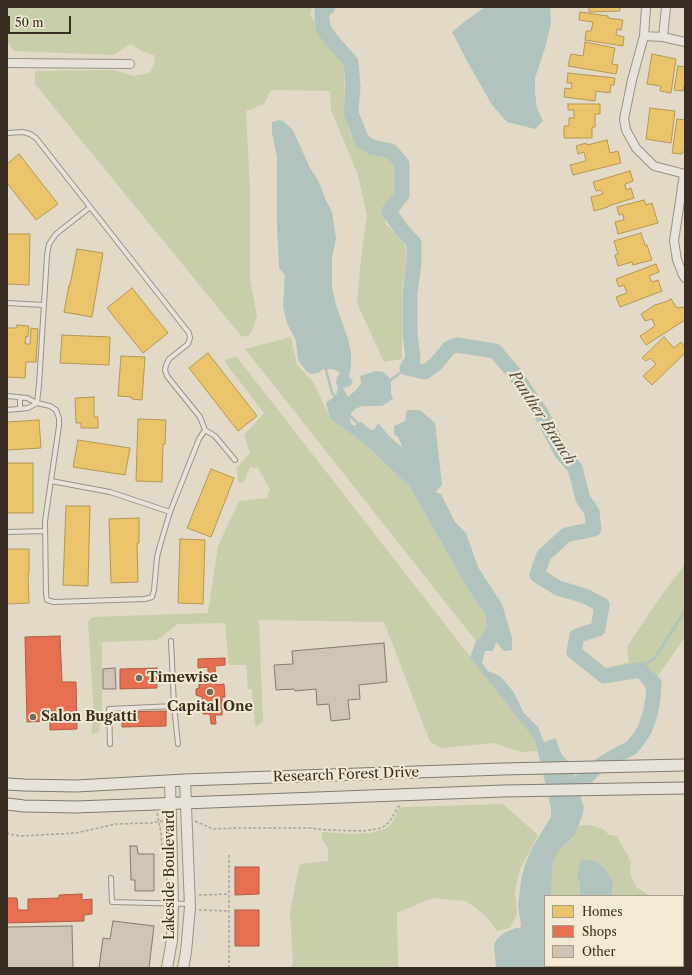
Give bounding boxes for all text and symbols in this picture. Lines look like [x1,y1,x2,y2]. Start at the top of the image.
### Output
scale bar [10,8,73,34]
text: 50 m [15,15,44,30]
water label: Panther Branch [505,368,579,468]
place label: Timewise [147,670,218,686]
marker: Timewise [134,673,144,683]
marker: Capital One [205,687,215,697]
place label: Capital One [167,699,253,715]
place label: Salon Bugatti [41,709,137,725]
marker: Salon Bugatti [28,712,38,722]
street label: Research Forest Drive [272,764,420,786]
street label: Lakeside Boulevard [162,810,178,940]
legend [544,895,684,967]
text: Homes [582,904,622,919]
text: Shops [582,924,617,939]
text: Other [582,944,616,959]

